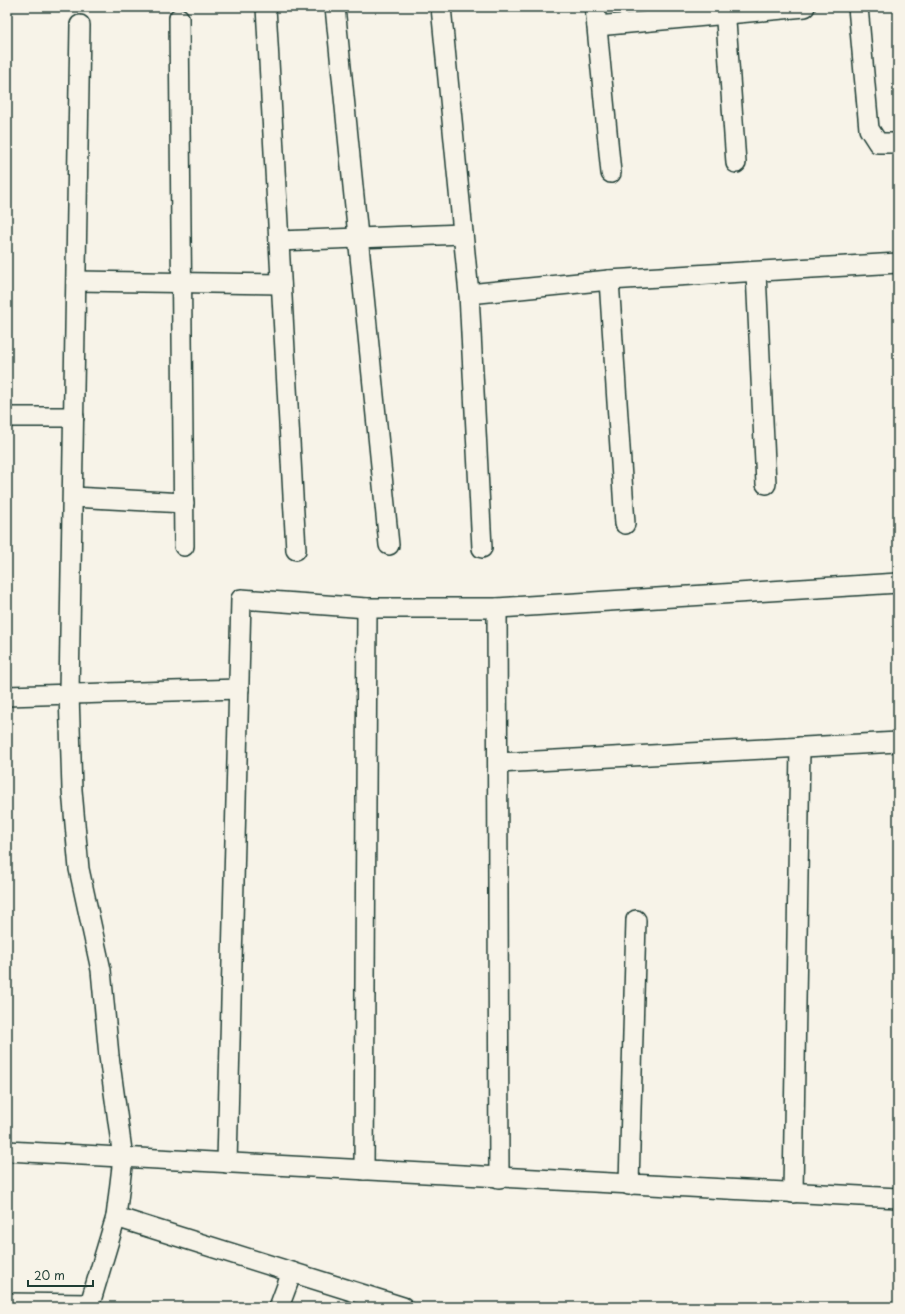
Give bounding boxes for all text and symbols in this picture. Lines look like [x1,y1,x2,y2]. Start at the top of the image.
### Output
scale bar [28,1262,93,1288]
text: 20 m [34,1266,65,1284]

